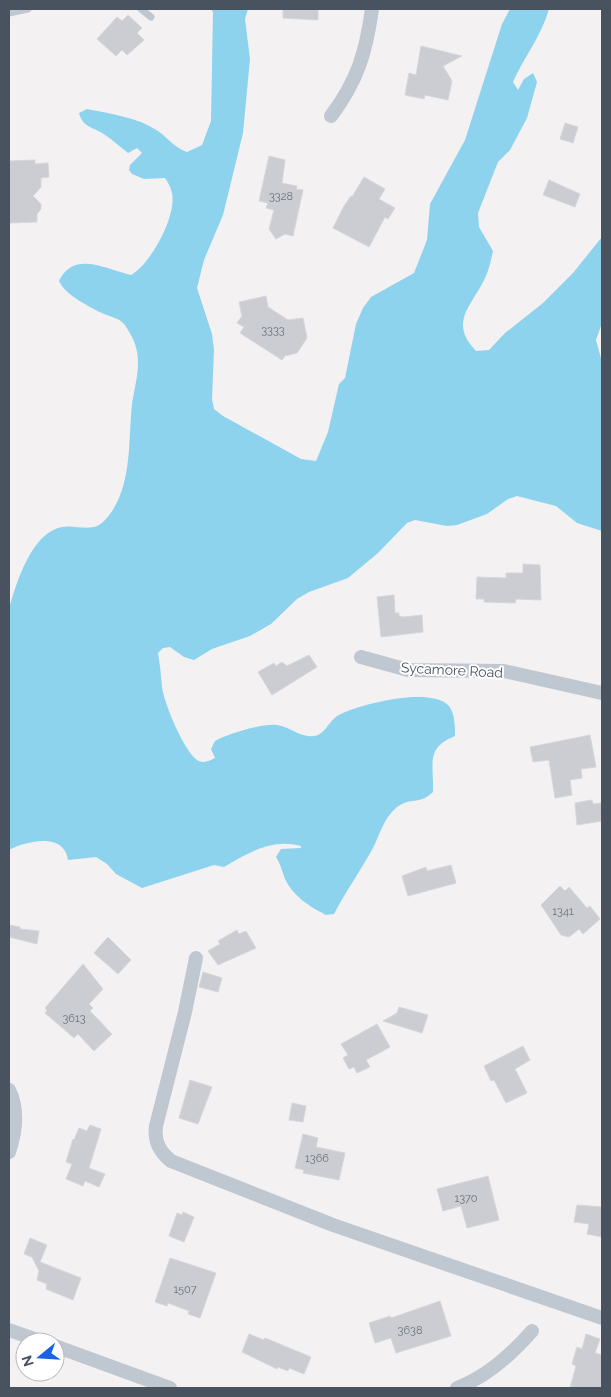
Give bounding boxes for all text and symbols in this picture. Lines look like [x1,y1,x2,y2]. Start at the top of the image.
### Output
house number: 3328 [269,190,293,203]
house number: 3333 [261,324,285,337]
street label: Sycamore Road [401,659,503,681]
house number: 1341 [552,905,574,918]
house number: 3613 [62,1012,86,1025]
house number: 1366 [305,1152,329,1165]
house number: 1370 [454,1192,478,1205]
house number: 1507 [173,1283,197,1296]
house number: 3638 [398,1324,422,1337]
north arrow [15,1332,65,1382]
text: N [18,1353,37,1369]

